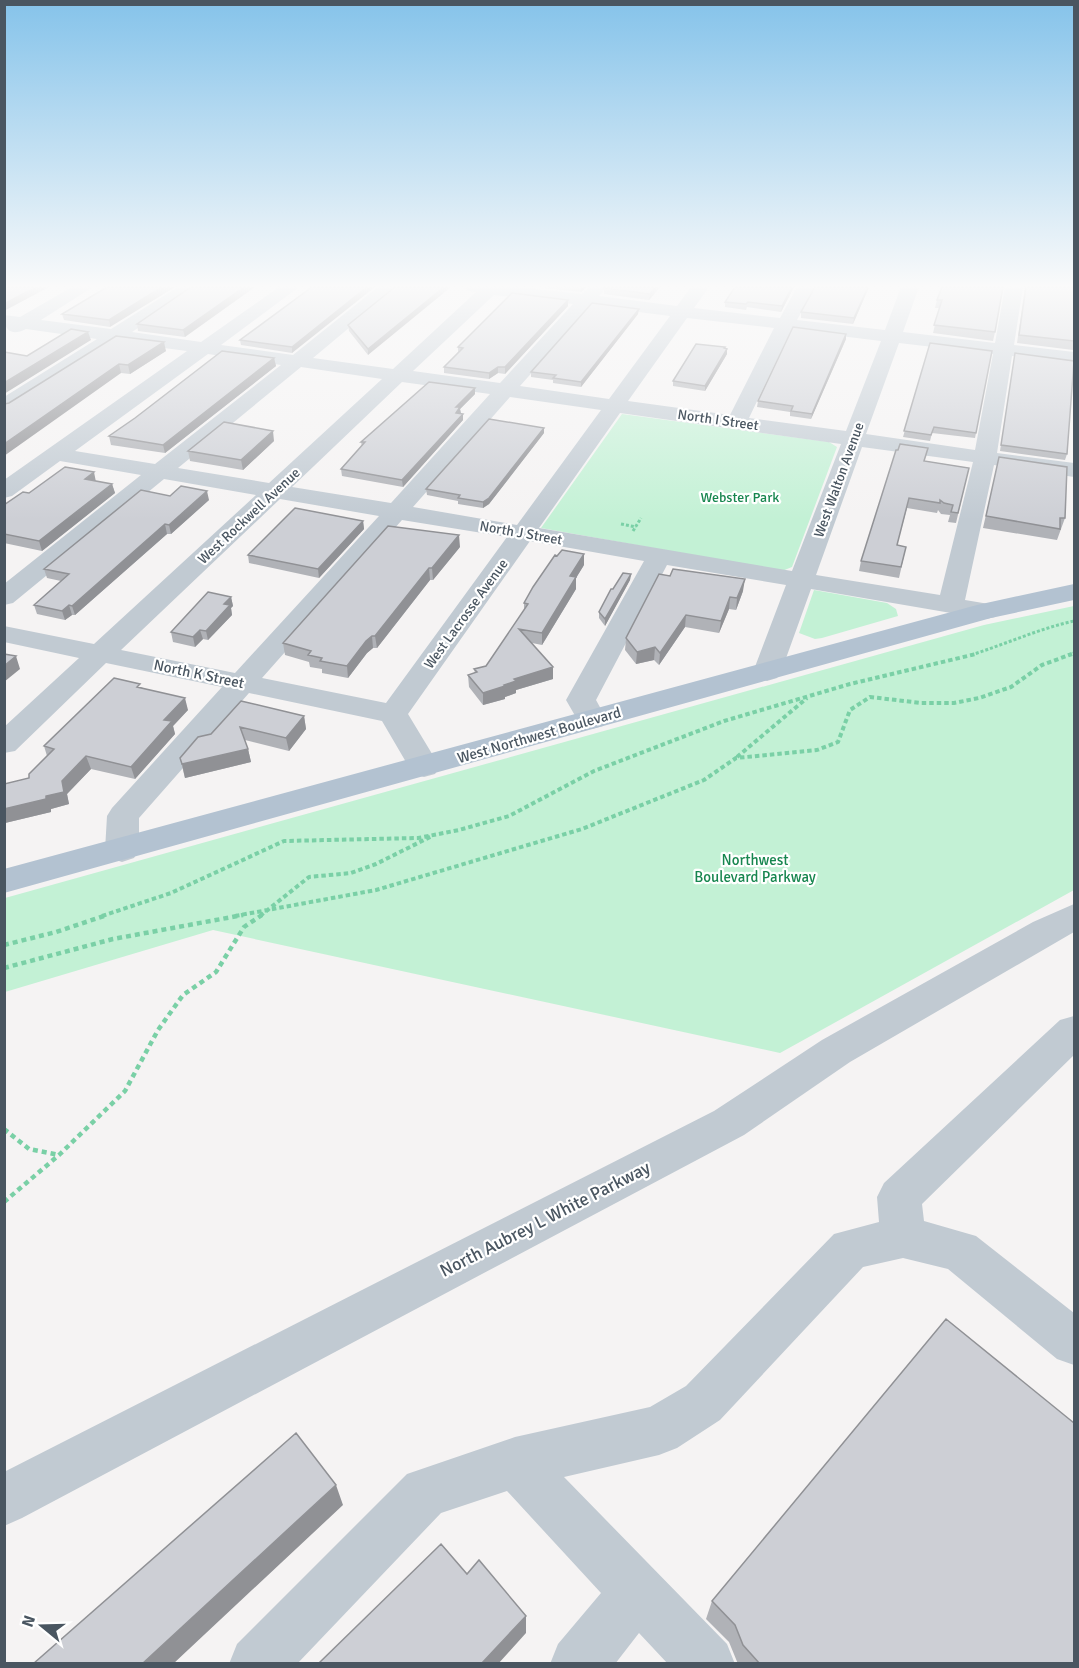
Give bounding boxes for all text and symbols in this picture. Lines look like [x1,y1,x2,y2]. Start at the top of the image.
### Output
street label: North I Street [676,406,760,434]
street label: West Walton Avenue [810,420,868,540]
street label: West Rockwell Avenue [194,464,304,568]
park label: Webster Park [701,489,779,506]
street label: North J Street [478,517,564,549]
street label: West Lacrosse Avenue [420,556,512,672]
street label: North K Street [152,656,246,692]
street label: West Northwest Boulevard [455,703,623,767]
park label: Northwest Boulevard Parkway [694,851,816,886]
street label: North Aubrey L White Parkway [436,1156,654,1282]
north arrow [12,1596,72,1656]
text: N [17,1613,40,1630]

